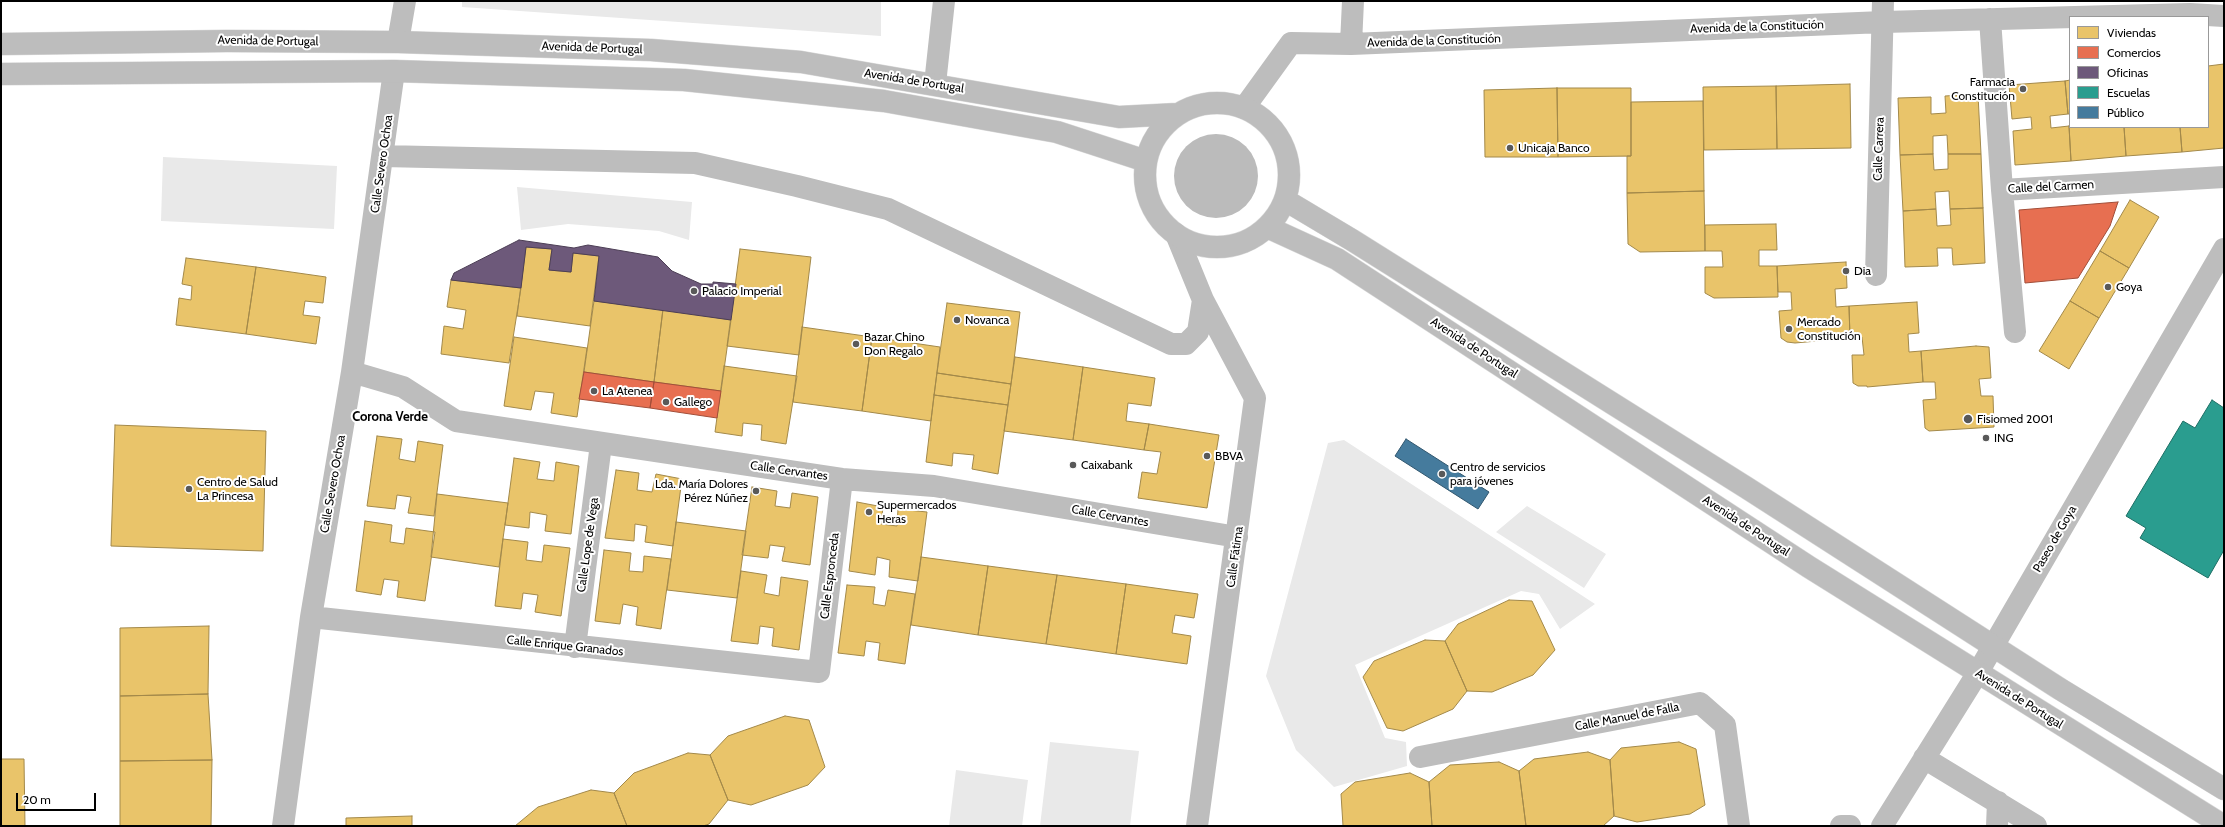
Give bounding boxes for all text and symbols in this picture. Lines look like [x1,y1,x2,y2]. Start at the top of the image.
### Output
legend [2069,16,2209,128]
street label: Avenida de la Constitución [1690,17,1824,37]
text: Viviendas [2107,25,2156,40]
street label: Avenida de la Constitución [1367,31,1501,51]
street label: Avenida de Portugal [217,33,319,49]
street label: Avenida de Portugal [541,39,643,57]
text: Comercios [2107,45,2161,60]
text: Oficinas [2107,65,2148,80]
street label: Avenida de Portugal [863,66,965,96]
place label: Farmacia Constitución [1951,75,2015,103]
marker: Farmacia Constitución [2018,84,2028,94]
text: Escuelas [2107,85,2150,100]
text: Público [2107,105,2144,120]
street label: Calle Severo Ochoa [368,114,396,214]
street label: Calle Carrera [1871,117,1887,181]
place label: Unicaja Banco [1518,141,1590,155]
marker: Unicaja Banco [1505,143,1515,153]
street label: Calle del Carmen [2008,178,2094,196]
place label: Dia [1854,264,1871,278]
marker: Dia [1841,266,1851,276]
place label: Goya [2116,280,2142,294]
marker: Goya [2103,282,2113,292]
place label: Palacio Imperial [702,284,782,298]
marker: Palacio Imperial [689,286,699,296]
place label: Novanca [965,313,1009,327]
marker: Novanca [952,315,962,325]
street label: Avenida de Portugal [1428,315,1520,381]
place label: Mercado Constitución [1797,315,1861,343]
marker: Mercado Constitución [1784,324,1794,334]
place label: Bazar Chino Don Regalo [864,330,925,358]
marker: Bazar Chino Don Regalo [851,339,861,349]
place label: La Atenea [602,384,652,398]
marker: La Atenea [589,386,599,396]
place label: Gallego [674,395,712,409]
marker: Gallego [661,397,671,407]
district label: Corona Verde [352,409,428,425]
place label: Fisiomed 2001 [1977,412,2053,426]
marker: Fisiomed 2001 [1962,413,1974,425]
place label: ING [1994,431,2014,445]
marker: ING [1981,433,1991,443]
street label: Calle Severo Ochoa [317,434,349,534]
place label: BBVA [1215,449,1243,463]
marker: BBVA [1202,451,1212,461]
street label: Calle Cervantes [749,458,829,484]
place label: Caixabank [1081,458,1133,472]
marker: Caixabank [1068,460,1078,470]
place label: Centro de servicios para jóvenes [1450,460,1545,488]
marker: Centro de servicios para jóvenes [1437,469,1447,479]
place label: Centro de Salud La Princesa [197,475,278,503]
place label: Lda. María Dolores Pérez Núñez [655,477,748,505]
marker: Centro de Salud La Princesa [184,484,194,494]
marker: Lda. María Dolores Pérez Núñez [751,486,761,496]
street label: Avenida de Portugal [1700,493,1792,559]
street label: Calle Lope de Vega [574,497,602,593]
place label: Supermercados Heras [877,498,957,526]
street label: Calle Cervantes [1070,502,1150,530]
street label: Paseo de Goya [2030,503,2080,575]
marker: Supermercados Heras [864,507,874,517]
street label: Calle Fátima [1224,525,1246,589]
street label: Calle Espronceda [818,532,842,620]
street label: Calle Enrique Granados [506,633,624,659]
street label: Avenida de Portugal [1972,666,2066,732]
street label: Calle Manuel de Falla [1574,700,1680,734]
scale bar [18,785,98,811]
text: 20 m [23,792,51,807]

